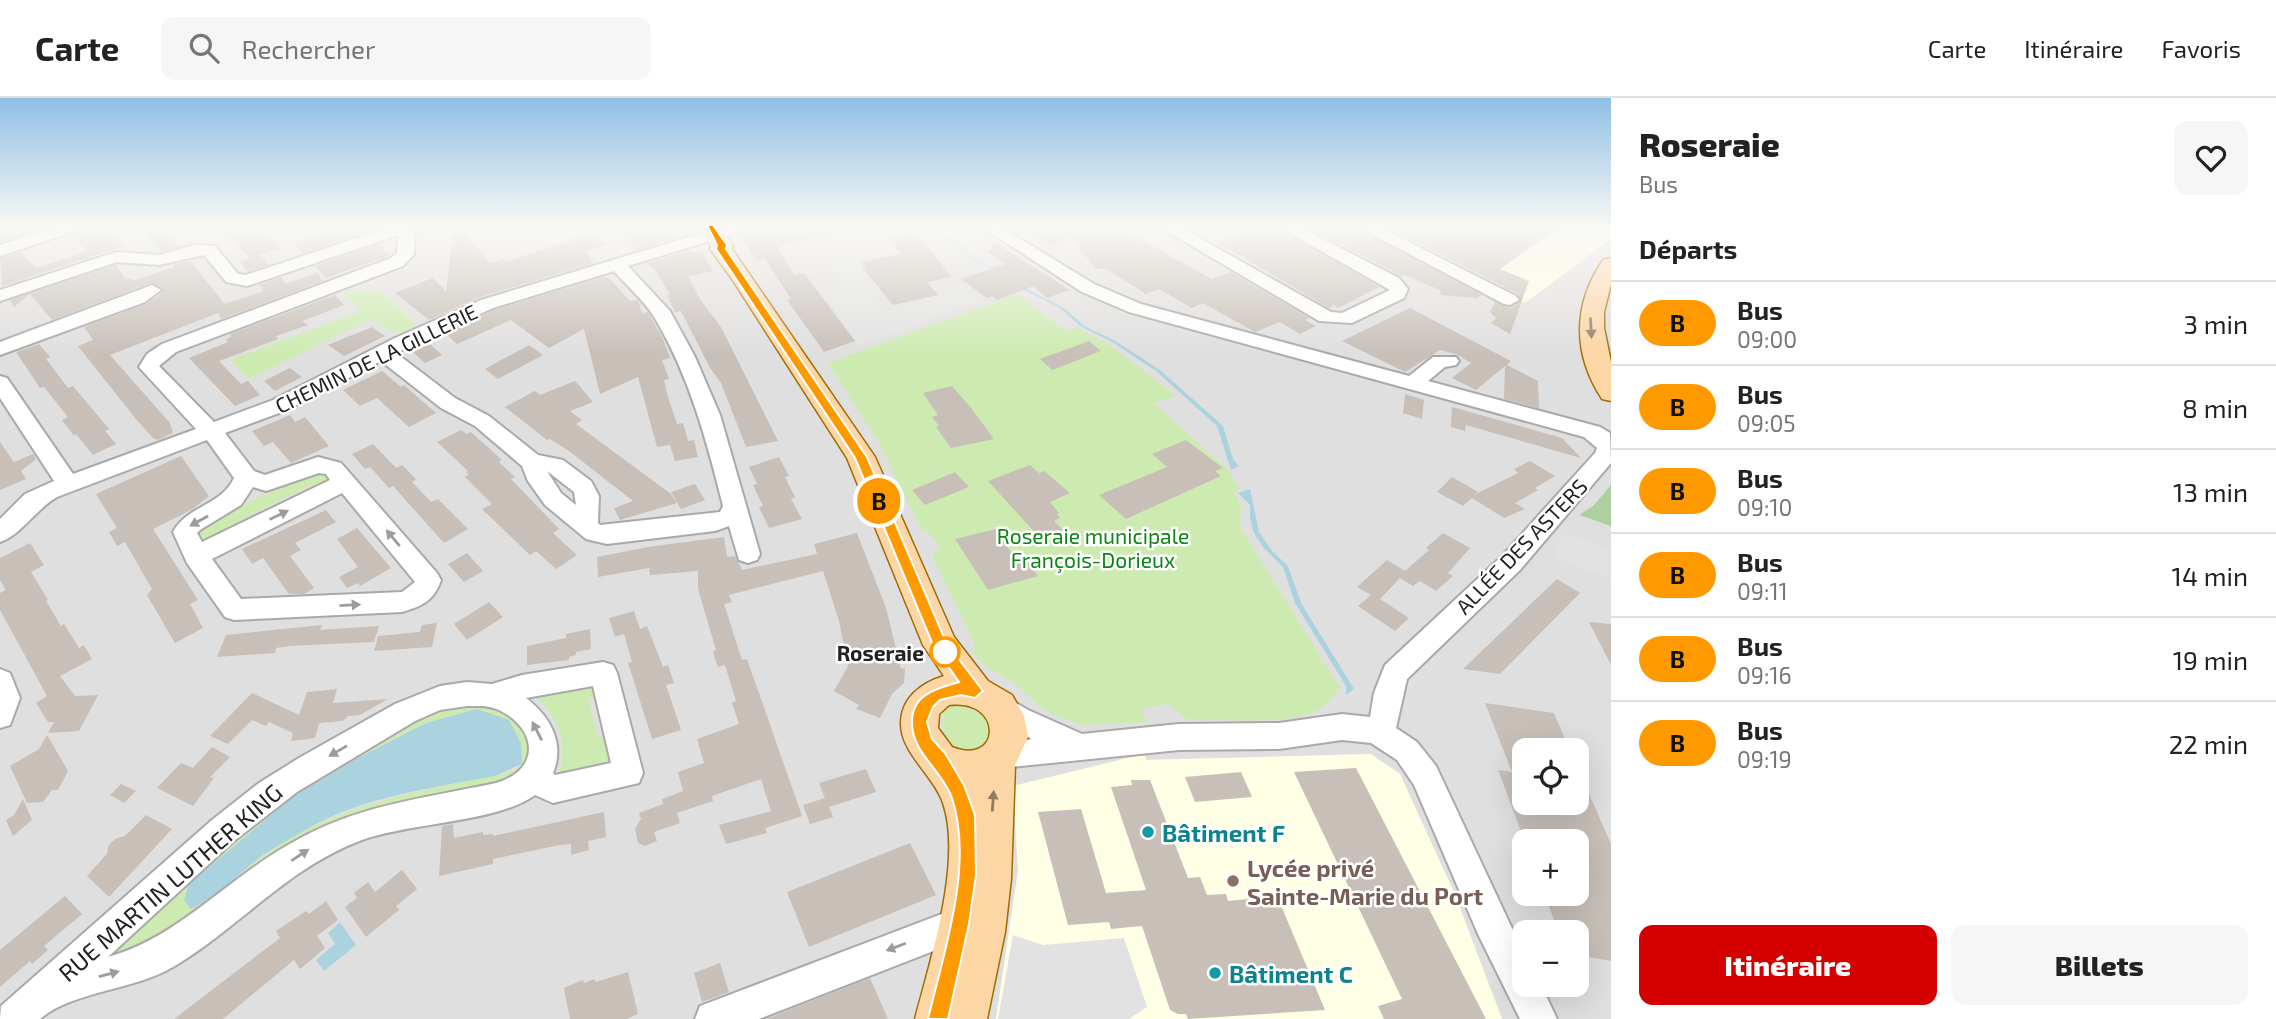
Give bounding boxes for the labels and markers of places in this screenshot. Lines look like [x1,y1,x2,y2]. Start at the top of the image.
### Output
marker: Roseraie [930,637,960,667]
place label: Roseraie [837,640,924,665]
place label: Bâtiment F [1162,818,1285,847]
marker: Bâtiment F [1140,824,1156,840]
place label: Lycée privé Sainte-Marie du Port [1247,853,1483,910]
marker: Lycée privé Sainte-Marie du Port [1225,873,1241,889]
place label: Bâtiment C [1229,959,1353,988]
marker: Bâtiment C [1207,965,1223,981]

